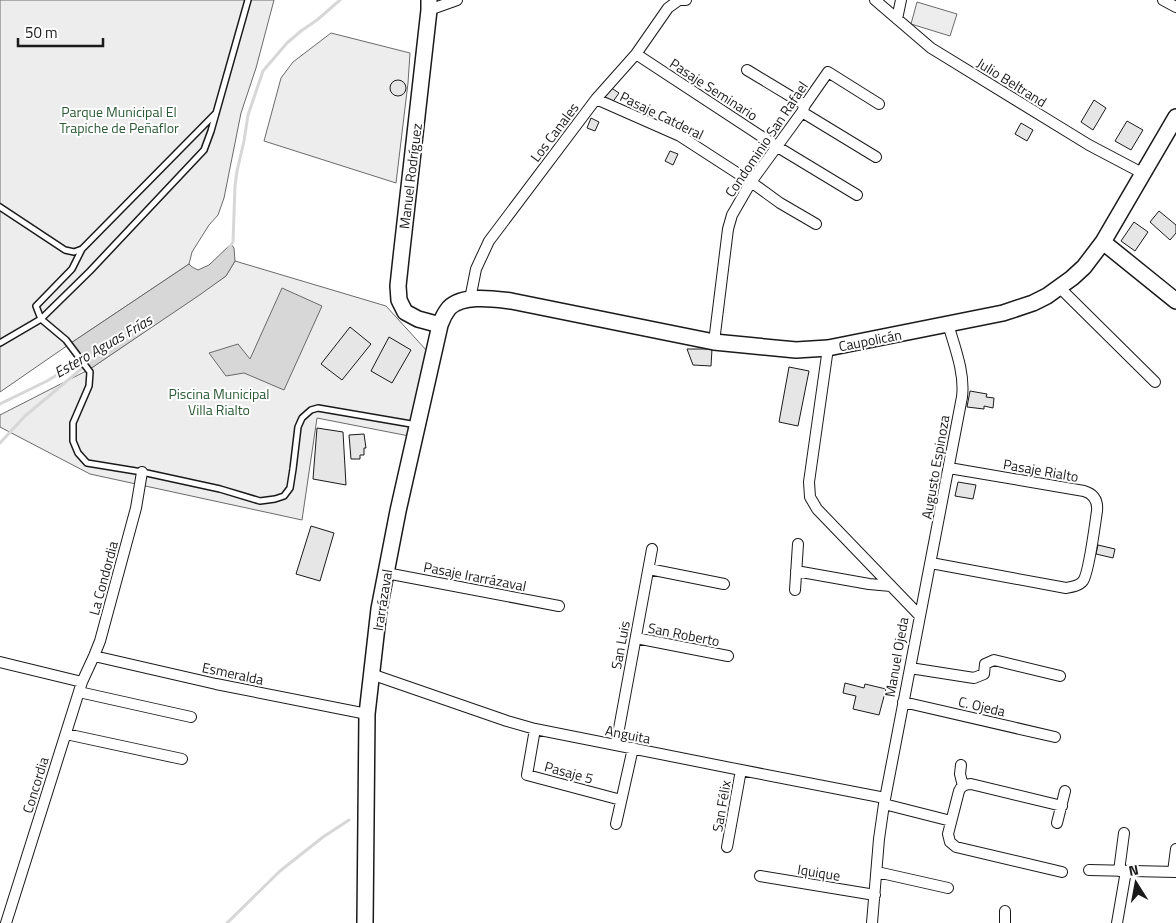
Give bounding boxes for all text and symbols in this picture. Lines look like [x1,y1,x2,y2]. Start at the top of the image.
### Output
scale bar [18,15,102,47]
text: 50 m [25,21,58,44]
street label: Julio Beltrand [973,52,1051,112]
street label: Pasaje Seminario [666,53,762,125]
street label: Condominio San Rafael [719,77,813,201]
street label: Pasaje Catderal [616,86,708,144]
street label: Los Canales [525,98,583,166]
park label: Parque Municipal El Trapiche de Peñaflor [59,101,179,138]
street label: Manuel Rodríguez [393,122,427,230]
water label: Estero Aguas Frías [50,308,158,383]
street label: Caupolicán [837,324,903,356]
park label: Piscina Municipal Villa Rialto [168,383,270,420]
street label: Augusto Espinoza [916,413,954,521]
street label: Pasaje Rialto [1002,453,1080,487]
street label: La Condordia [83,539,123,617]
street label: Pasaje Irarrázaval [422,556,528,596]
street label: Irarrázaval [367,568,397,632]
street label: Manuel Ojeda [879,615,913,699]
street label: San Roberto [646,617,722,651]
street label: San Luis [605,619,635,671]
street label: Esmeralda [200,656,266,690]
street label: C. Ojeda [956,690,1008,722]
street label: Anguita [604,719,652,749]
street label: Concordia [16,754,54,816]
street label: Pasaje 5 [542,755,596,789]
street label: San Félix [706,778,736,833]
street label: Iquique [796,858,842,886]
north arrow [1111,858,1161,908]
text: N [1127,859,1140,881]

